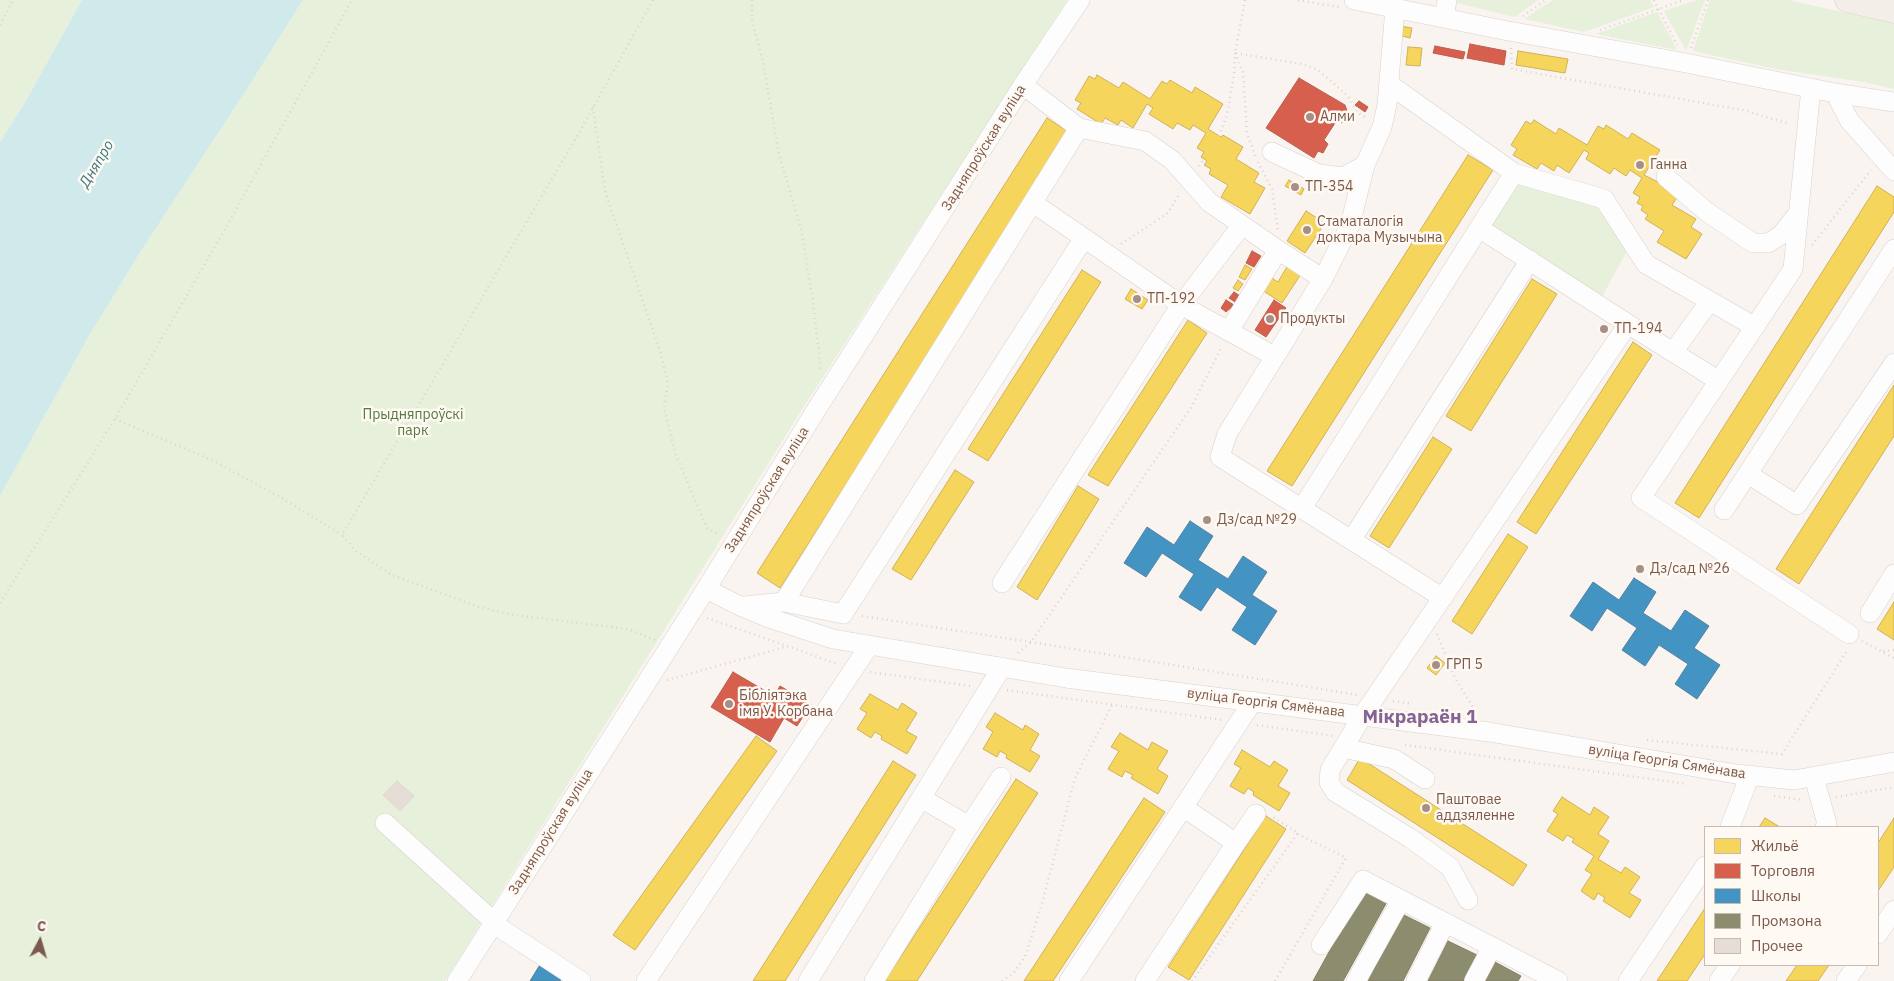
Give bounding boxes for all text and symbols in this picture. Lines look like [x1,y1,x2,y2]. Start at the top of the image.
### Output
street label: Задняпроўская вуліца [938,82,1030,214]
place label: Алми [1320,109,1355,125]
marker: Алми [1304,111,1316,123]
water label: Дняпро [76,137,118,191]
place label: Ганна [1650,157,1687,173]
marker: Ганна [1634,159,1646,171]
place label: ТП-354 [1305,179,1353,195]
marker: ТП-354 [1289,181,1301,193]
place label: Стаматалогія доктара Музычына [1317,214,1443,246]
marker: Стаматалогія доктара Музычына [1301,224,1313,236]
place label: ТП-192 [1147,291,1195,307]
marker: ТП-192 [1131,293,1143,305]
place label: Продукты [1280,311,1345,327]
marker: Продукты [1264,313,1276,325]
place label: ТП-194 [1614,321,1662,337]
marker: ТП-194 [1598,323,1610,335]
park label: Прыдняпроўскі парк [363,407,463,440]
street label: Задняпроўская вуліца [721,424,813,556]
place label: Дз/сад №29 [1217,512,1297,528]
marker: Дз/сад №29 [1201,514,1213,526]
place label: Дз/сад №26 [1650,561,1730,577]
marker: Дз/сад №26 [1634,563,1646,575]
place label: ГРП 5 [1446,657,1483,673]
marker: ГРП 5 [1430,659,1442,671]
street label: вуліца Георгія Сямёнава [1186,685,1346,721]
place label: Бібліятэка імя У. Корбана [739,688,833,720]
marker: Бібліятэка імя У. Корбана [723,698,735,710]
district label: Мікрараён 1 [1362,707,1478,729]
street label: вуліца Георгія Сямёнава [1587,741,1747,783]
street label: Задняпроўская вуліца [505,766,597,898]
place label: Паштовае аддзяленне [1436,792,1515,824]
marker: Паштовае аддзяленне [1420,802,1432,814]
legend [1704,826,1879,966]
text: Жильё [1751,836,1799,855]
text: Торговля [1751,861,1815,880]
text: Школы [1751,886,1801,905]
text: Промзона [1751,911,1822,930]
north arrow [15,916,65,966]
text: С [36,917,47,936]
text: Прочее [1751,936,1803,955]

